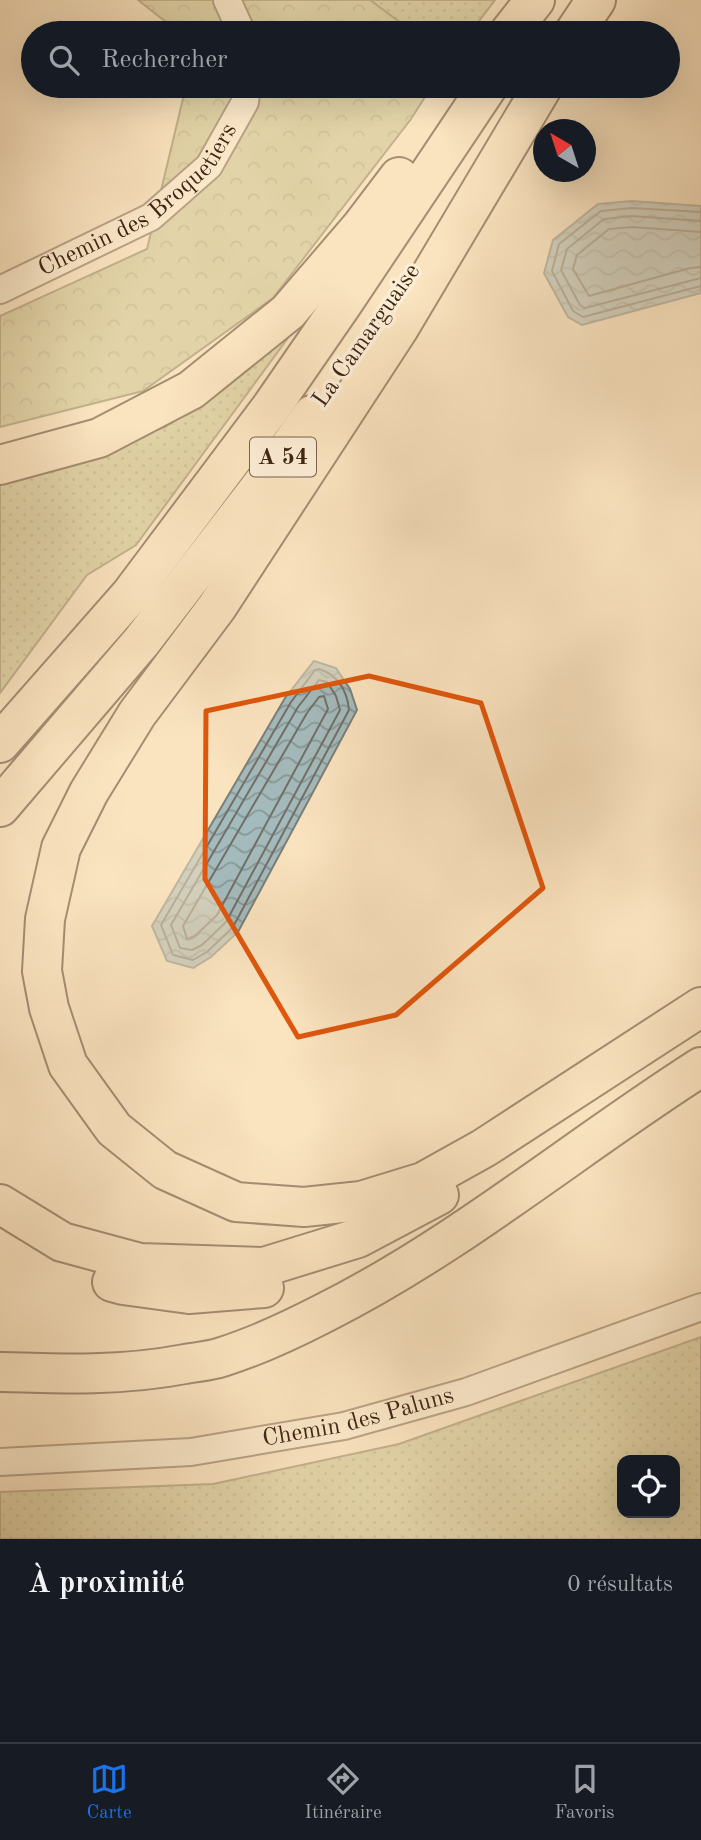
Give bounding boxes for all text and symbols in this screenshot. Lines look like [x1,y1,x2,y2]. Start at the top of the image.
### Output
search box [21,21,680,98]
icon: search [45,41,83,79]
text: Rechercher [101,47,228,73]
north arrow [533,119,596,182]
street label: Chemin des Broquetiers [35,120,242,281]
street label: La Camarguaise [309,260,425,412]
road number: A 54 [250,438,316,477]
street label: Chemin des Paluns [261,1384,457,1452]
map controls [617,1455,680,1518]
button: locate [617,1455,680,1518]
text: À proximité [28,1569,185,1599]
text: 0 résultats [567,1573,673,1596]
tab: Carte [86,1760,132,1825]
tab: Itinéraire [305,1760,382,1825]
tab: Favoris [554,1760,615,1825]

